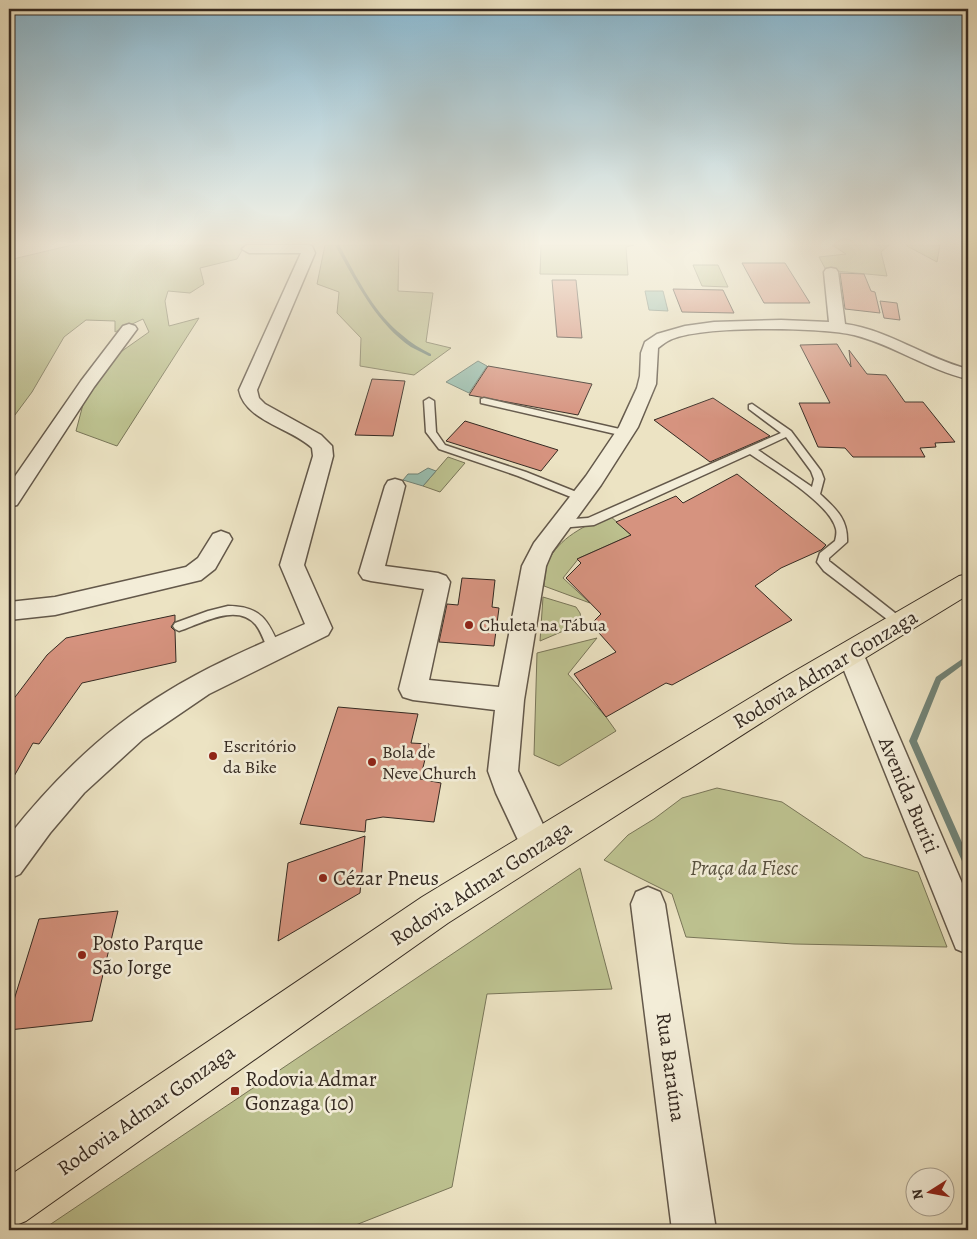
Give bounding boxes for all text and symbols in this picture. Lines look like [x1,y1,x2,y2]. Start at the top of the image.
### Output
street label: Rodovia Admar Gonzaga [727,603,923,735]
place label: Chuleta na Tábua [479,613,607,637]
marker: Chuleta na Tábua [463,619,475,631]
street label: Avenida Buriti [872,732,946,857]
place label: Escritório da Bike [223,734,296,779]
place label: Bola de Neve Church [382,740,477,785]
marker: Escritório da Bike [207,750,219,762]
marker: Bola de Neve Church [366,756,378,768]
street label: Rodovia Admar Gonzaga [385,814,577,952]
park label: Praça da Fiesc [690,854,799,882]
place label: Cézar Pneus [333,864,439,892]
marker: Cézar Pneus [317,872,329,884]
place label: Posto Parque São Jorge [92,929,203,981]
marker: Posto Parque São Jorge [76,949,88,961]
street label: Rua Baraúna [649,1011,693,1124]
street label: Rodovia Admar Gonzaga [52,1038,241,1182]
place label: Rodovia Admar Gonzaga (10) [245,1065,377,1117]
marker: Rodovia Admar Gonzaga (10) [229,1085,241,1097]
north arrow [904,1166,954,1216]
text: N [907,1188,928,1201]

